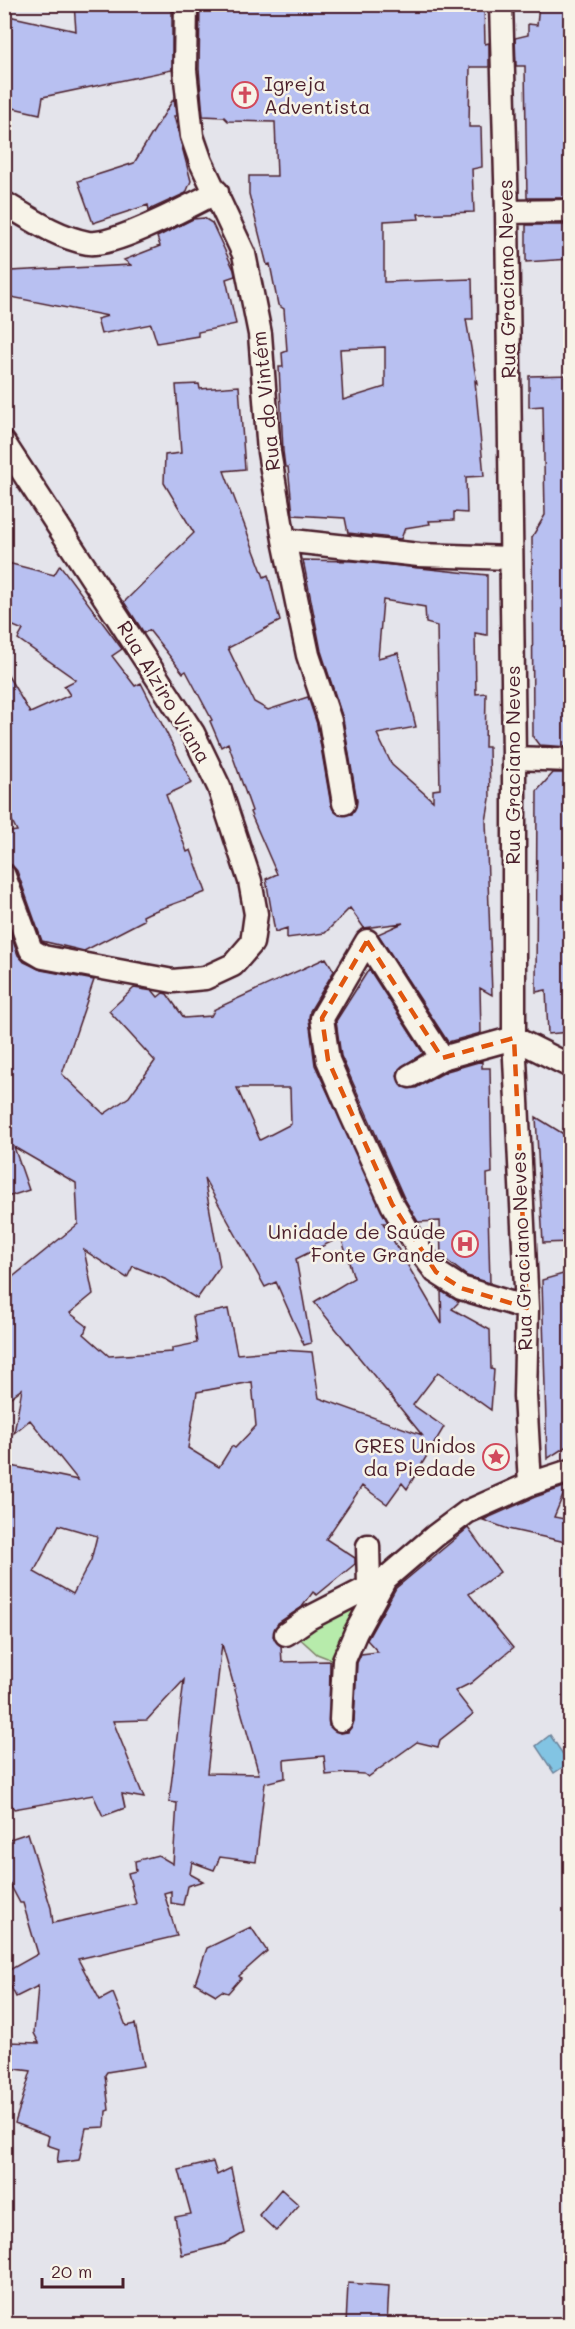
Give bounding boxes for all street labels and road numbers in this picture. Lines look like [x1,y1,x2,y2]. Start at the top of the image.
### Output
street label: Rua Graciano Neves [491,179,521,379]
street label: Rua do Vintém [245,330,285,472]
street label: Rua Alziro Viana [112,615,218,768]
street label: Rua Graciano Neves [499,665,525,865]
street label: Rua Graciano Neves [505,1151,537,1351]

